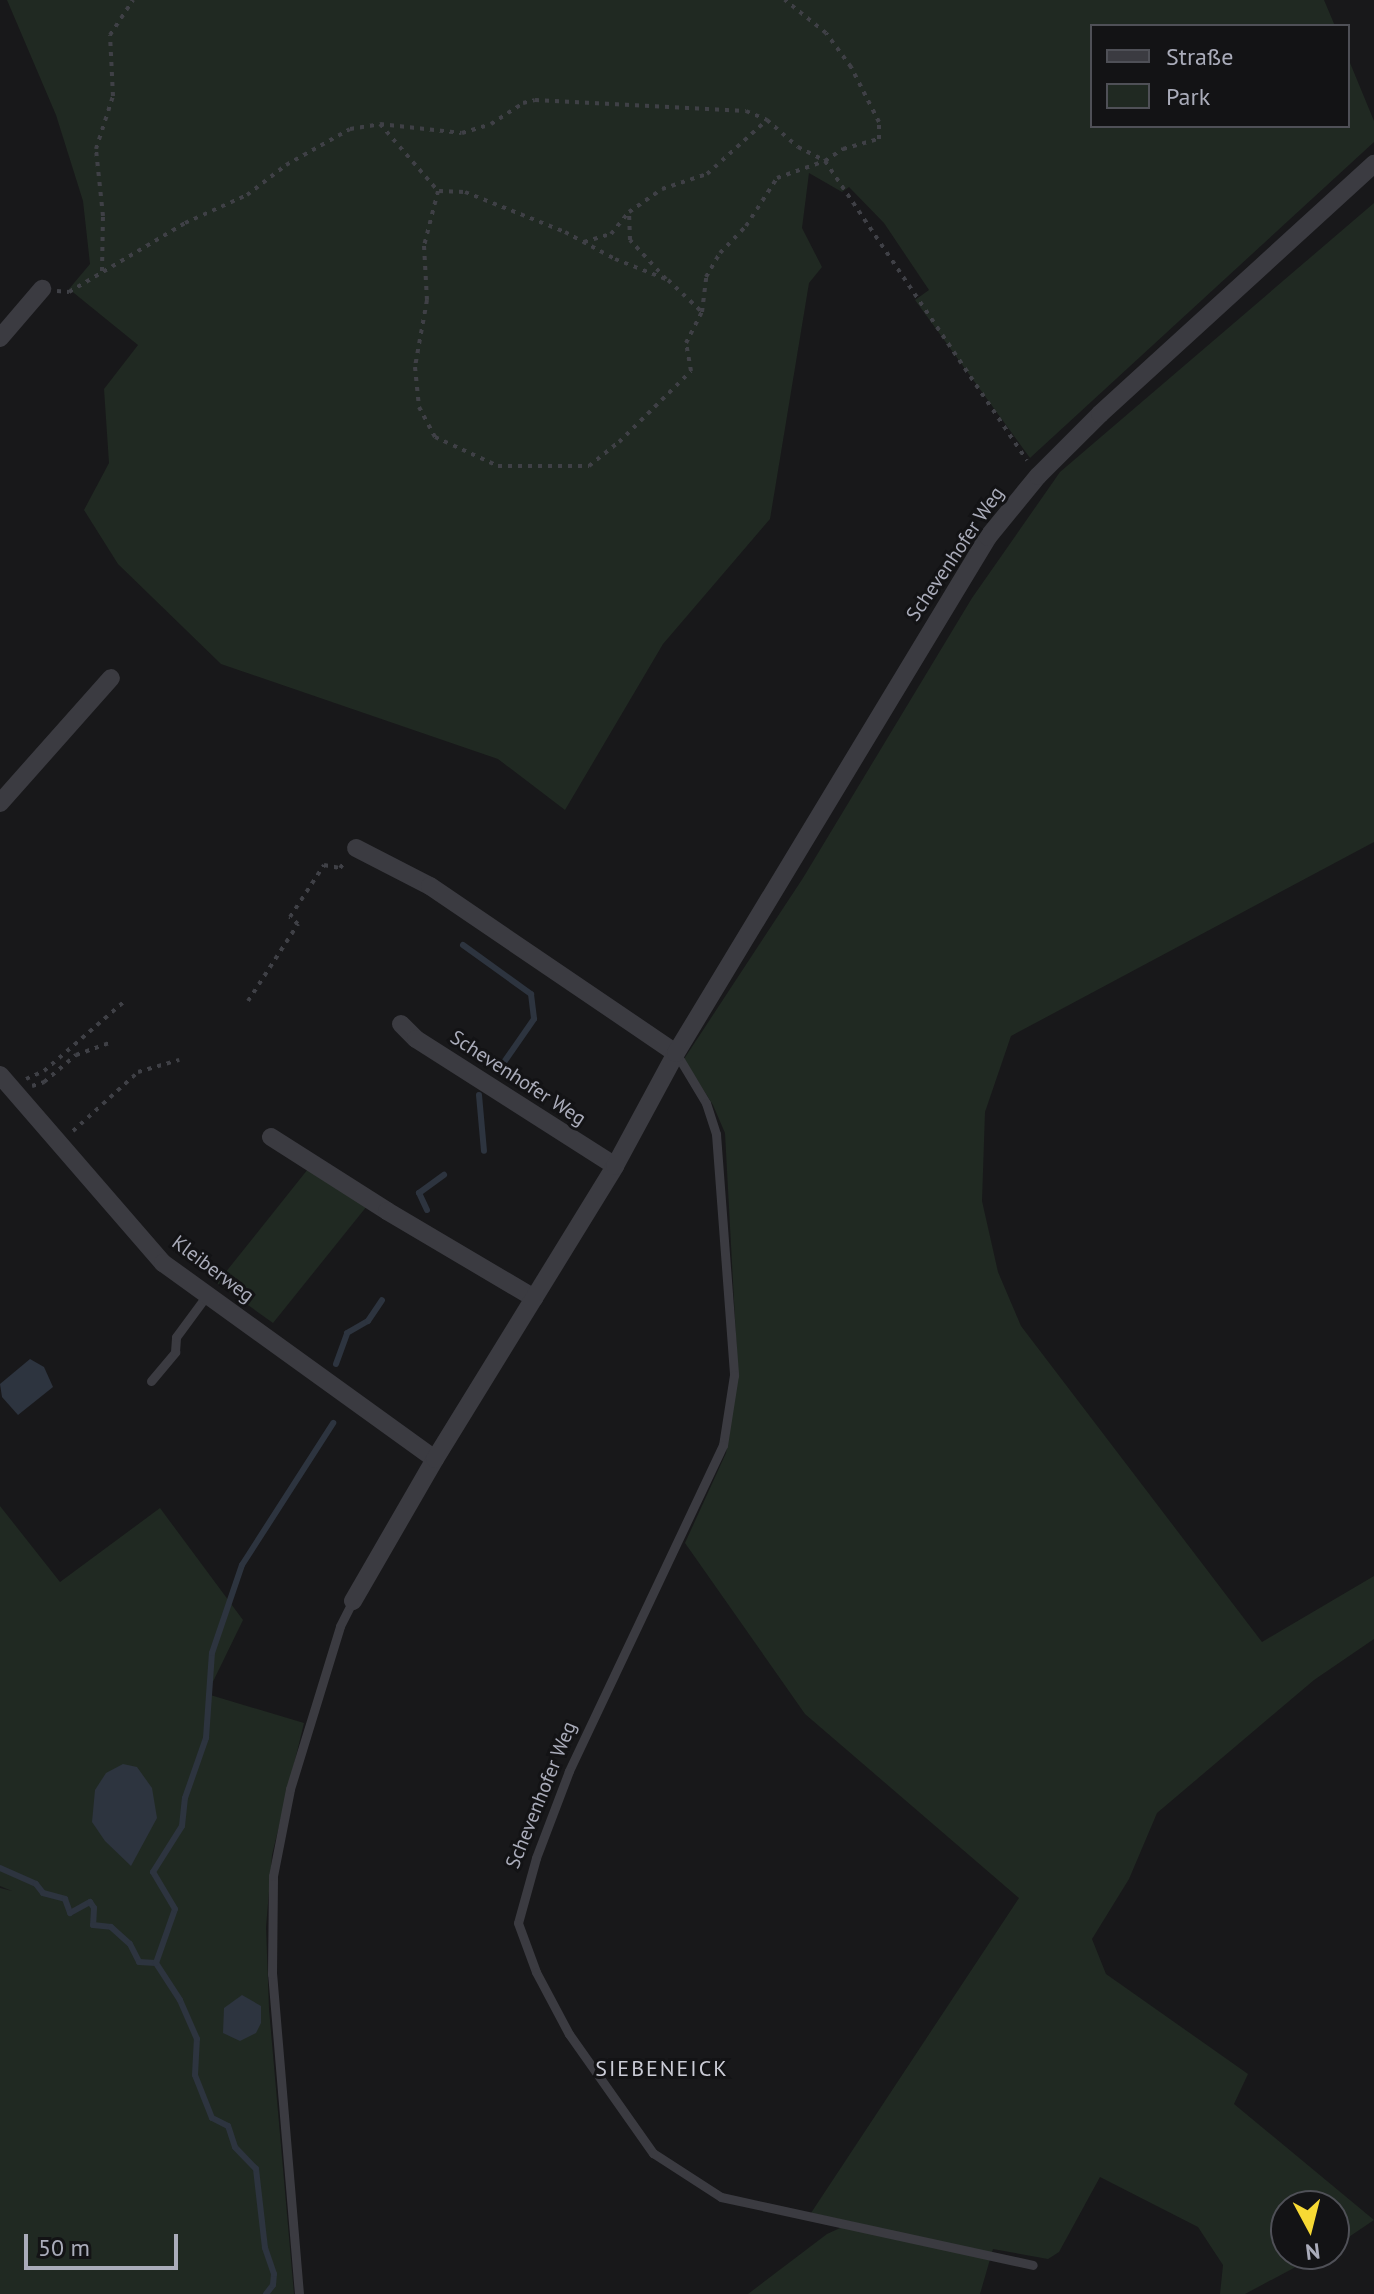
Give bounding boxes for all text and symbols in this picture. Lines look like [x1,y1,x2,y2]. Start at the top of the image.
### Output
legend [1090,24,1350,128]
text: Straße [1166,41,1233,72]
text: Park [1166,81,1210,112]
street label: Schevenhofer Weg [901,482,1009,626]
street label: Schevenhofer Weg [446,1025,590,1131]
street label: Kleiberweg [167,1230,259,1308]
street label: Schevenhofer Weg [500,1718,582,1872]
district label: SIEBENEICK [595,2056,729,2082]
north arrow [1270,2190,1350,2270]
scale bar [28,2218,182,2268]
text: 50 m [38,2232,90,2263]
text: N [1304,2237,1322,2267]

